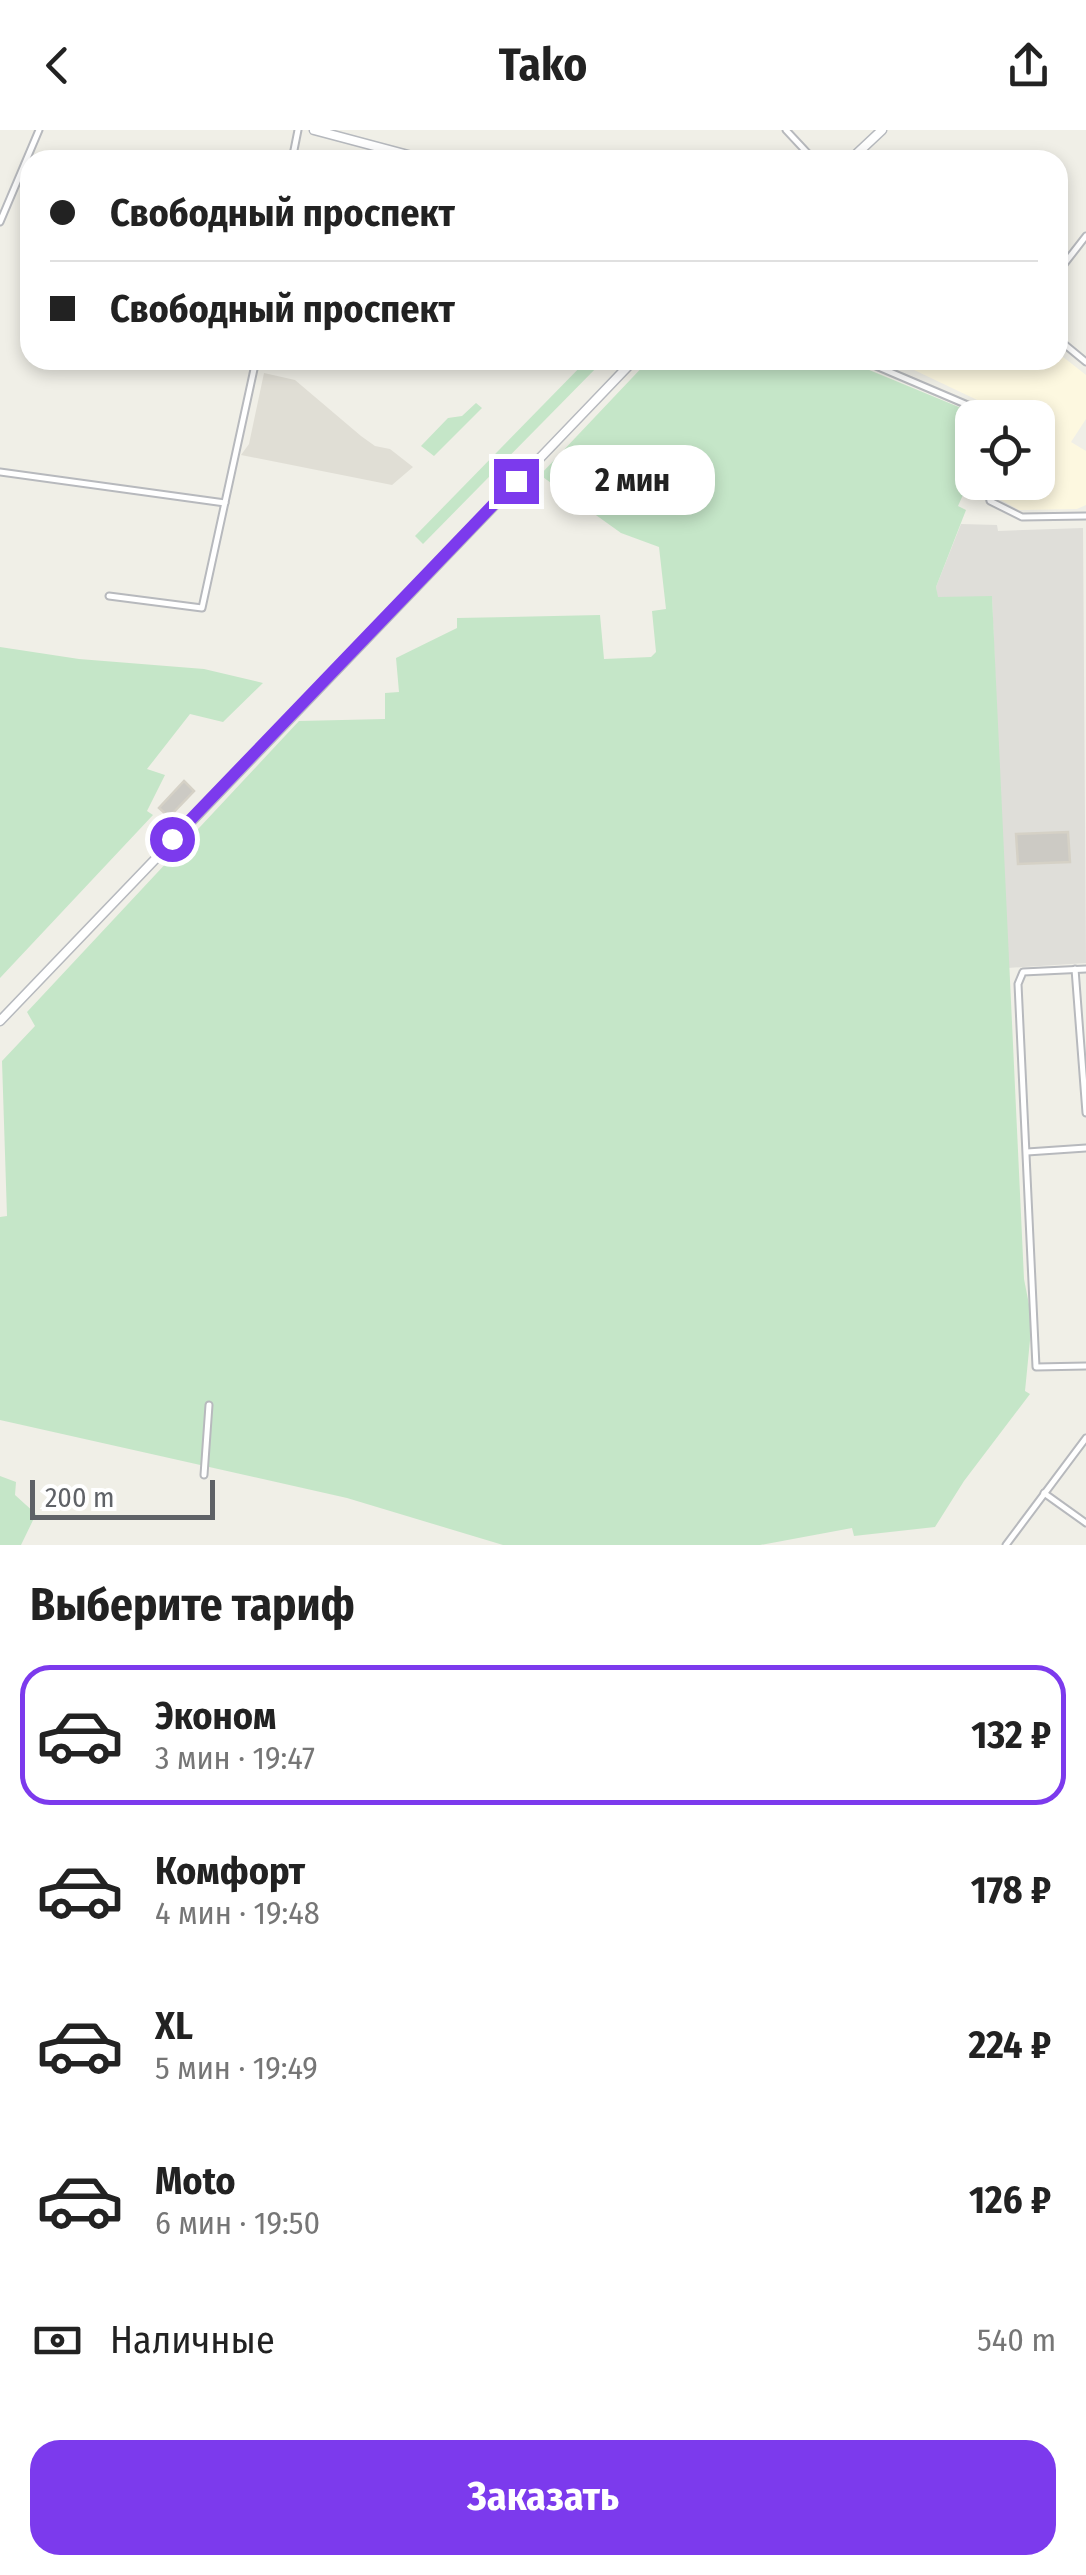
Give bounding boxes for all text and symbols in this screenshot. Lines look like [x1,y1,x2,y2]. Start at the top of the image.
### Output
icon: back [30,38,85,93]
text: Tako [499,38,587,92]
icon: share [1001,38,1056,93]
text: Свободный проспект [110,190,455,236]
text: Свободный проспект [110,286,455,332]
map controls [955,400,1055,500]
button: locate [955,400,1055,500]
callout: 2 мин [551,446,716,516]
route end [494,459,539,504]
text: 2 мин [595,461,670,499]
route start [150,817,195,862]
scale bar [30,1475,215,1520]
text: 200 m [45,1481,115,1514]
text: Выберите тариф [30,1578,355,1632]
icon: car [35,1690,125,1780]
text: Эконом [155,1693,276,1739]
text: 132 ₽ [971,1712,1051,1758]
text: 3 мин · 19:47 [155,1739,315,1777]
icon: car [35,1845,125,1935]
text: Комфорт [155,1848,305,1894]
text: 178 ₽ [971,1867,1051,1913]
text: 4 мин · 19:48 [155,1894,320,1932]
icon: car [35,2000,125,2090]
text: XL [155,2003,193,2049]
text: 224 ₽ [969,2022,1051,2068]
text: 5 мин · 19:49 [155,2049,318,2087]
icon: car [35,2155,125,2245]
text: Moto [155,2158,236,2204]
text: 126 ₽ [969,2177,1051,2223]
text: 6 мин · 19:50 [155,2204,320,2242]
icon: cash [30,2313,85,2368]
text: Наличные [110,2317,275,2363]
text: 540 m [977,2321,1056,2359]
button: Заказать [30,2440,1056,2555]

